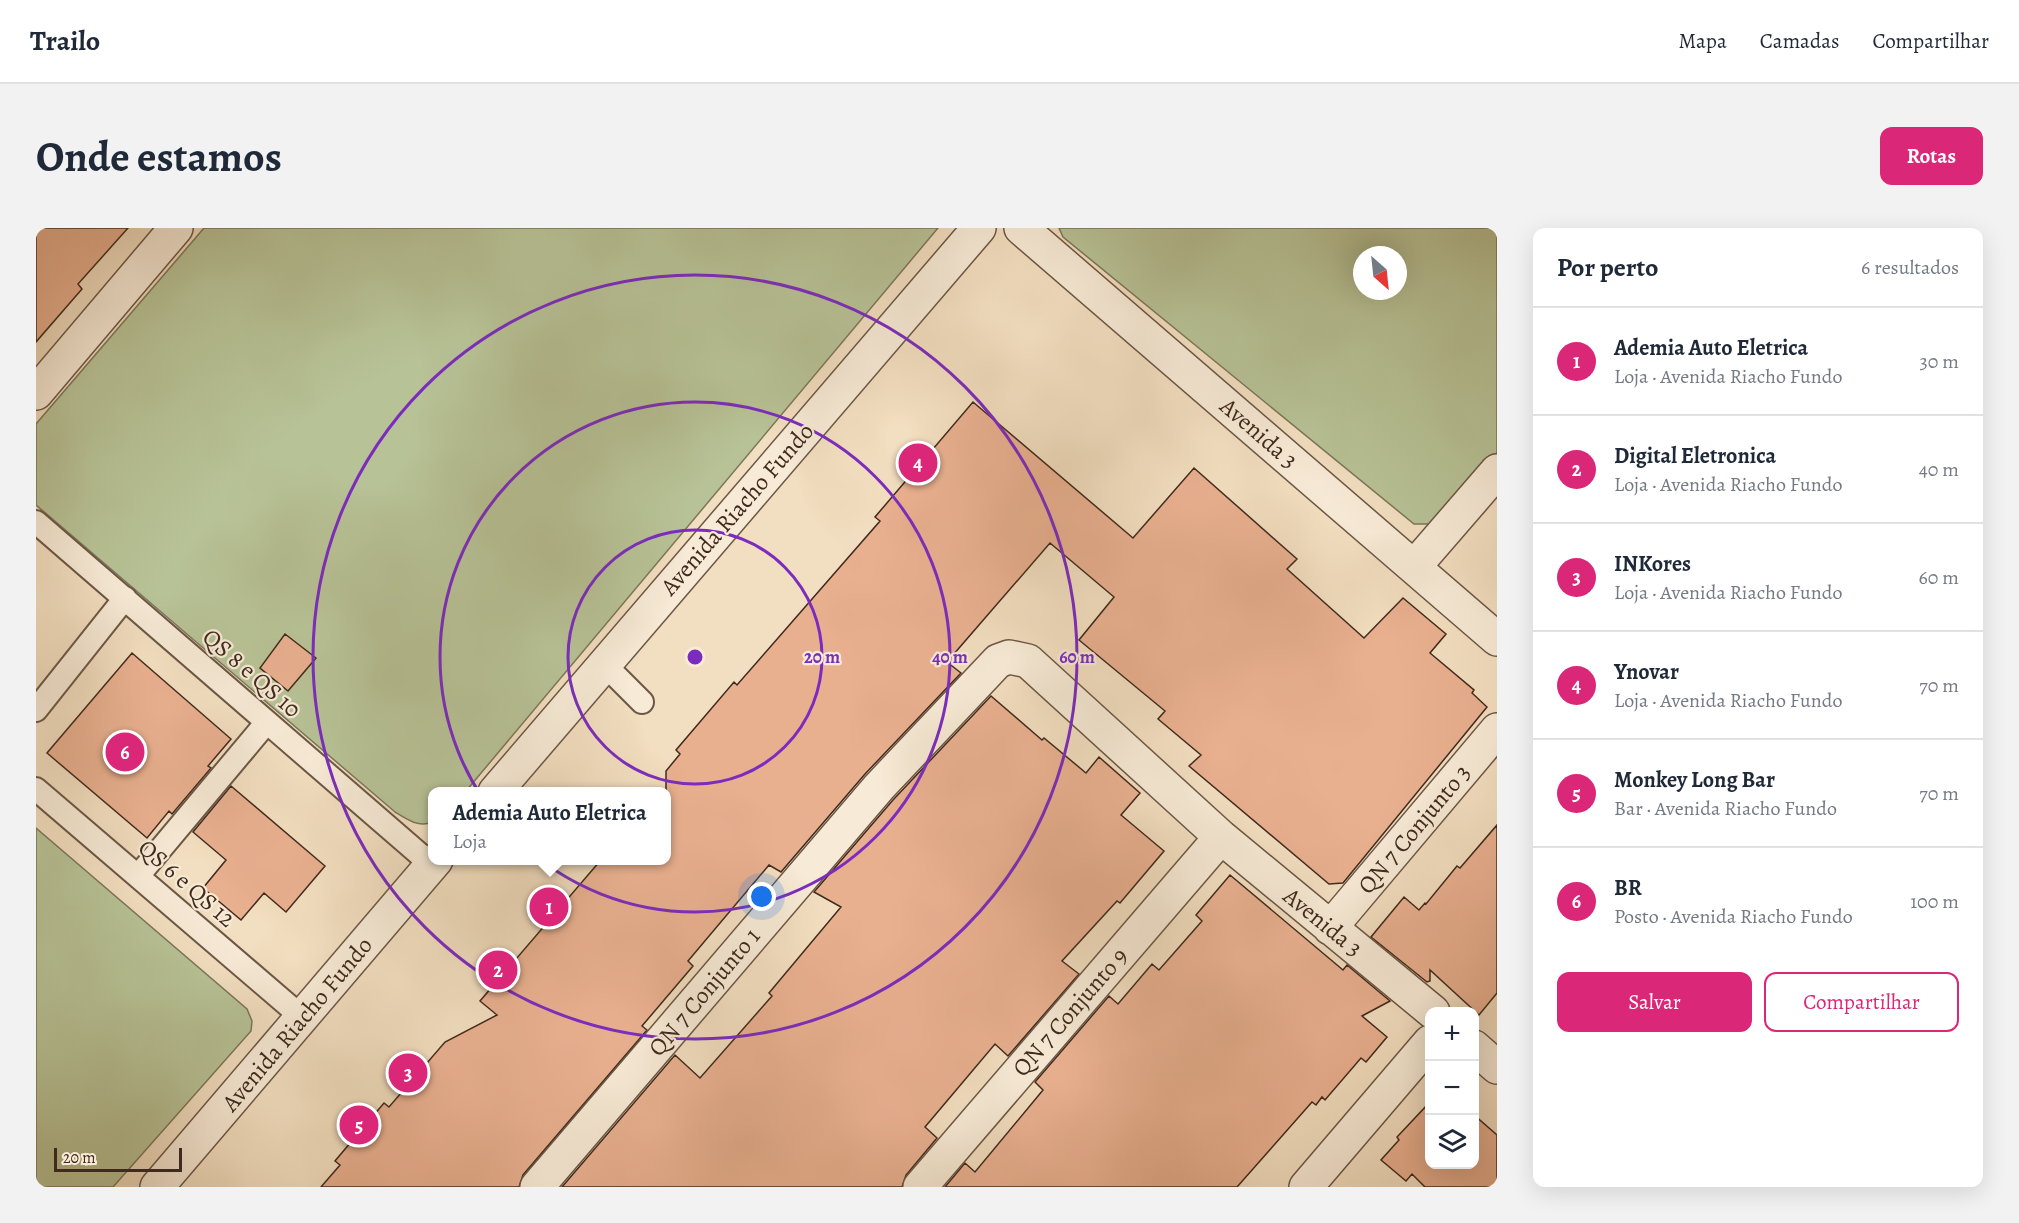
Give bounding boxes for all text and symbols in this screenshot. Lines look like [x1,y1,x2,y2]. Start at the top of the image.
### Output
text: Trailo [30,22,100,60]
text: Mapa [1678,27,1727,55]
text: Camadas [1760,27,1839,55]
text: Compartilhar [1872,27,1989,55]
button: Rotas [1880,127,1983,185]
text: Onde estamos [36,128,282,185]
north arrow [1353,246,1407,300]
text: Por perto [1557,250,1658,285]
text: 6 resultados [1861,254,1959,281]
text: Ademia Auto Eletrica [1614,333,1808,363]
text: 1 [1573,348,1580,375]
text: 30 m [1919,348,1959,375]
text: Loja · Avenida Riacho Fundo [1614,363,1843,390]
street label: Avenida 3 [1213,390,1305,476]
street label: Avenida Riacho Fundo [653,416,821,603]
pin: 4 [898,440,938,486]
text: Digital Eletronica [1614,441,1776,471]
text: 2 [1572,456,1581,483]
text: 40 m [1919,456,1959,483]
text: Loja · Avenida Riacho Fundo [1614,471,1843,498]
text: INKores [1614,549,1691,579]
text: 3 [1572,564,1581,591]
text: 60 m [1919,564,1959,591]
text: Loja · Avenida Riacho Fundo [1614,579,1843,606]
street label: QS 8 e QS 10 [196,621,308,725]
text: 20 m [804,645,840,669]
text: 40 m [932,645,968,669]
text: 60 m [1059,645,1095,669]
centre of rings [685,647,705,667]
text: Ynovar [1614,657,1679,687]
text: 4 [1572,672,1581,699]
text: 70 m [1919,672,1959,699]
text: Loja · Avenida Riacho Fundo [1614,687,1843,714]
pin: 6 [106,730,145,774]
street label: QN 7 Conjunto 3 [1350,757,1478,901]
text: Monkey Long Bar [1614,765,1775,795]
text: 5 [1572,780,1581,807]
text: 70 m [1919,780,1959,807]
popup [428,787,671,865]
text: Bar · Avenida Riacho Fundo [1614,795,1837,822]
text: Ademia Auto Eletrica [452,798,647,828]
text: Loja [452,828,487,855]
street label: QS 6 e QS 12 [131,832,243,934]
text: BR [1614,873,1642,903]
street label: Avenida 3 [1276,880,1369,964]
your location [747,882,776,911]
pin: 1 [530,884,568,930]
text: 6 [1572,888,1581,915]
text: 100 m [1910,888,1959,915]
text: Posto · Avenida Riacho Fundo [1614,903,1853,930]
street label: QN 7 Conjunto 1 [641,921,767,1063]
street label: Avenida Riacho Fundo [214,930,380,1119]
street label: QN 7 Conjunto 9 [1005,941,1135,1083]
pin: 2 [478,948,518,992]
button: Salvar [1557,972,1752,1032]
button: Compartilhar [1764,972,1959,1032]
map controls [1425,1007,1479,1169]
button: + [1425,1007,1479,1061]
pin: 3 [388,1050,428,1096]
button: − [1425,1061,1479,1115]
pin: 5 [340,1102,378,1148]
button: layers [1425,1115,1479,1169]
scale bar [54,1145,182,1172]
text: 20 m [63,1147,96,1169]

